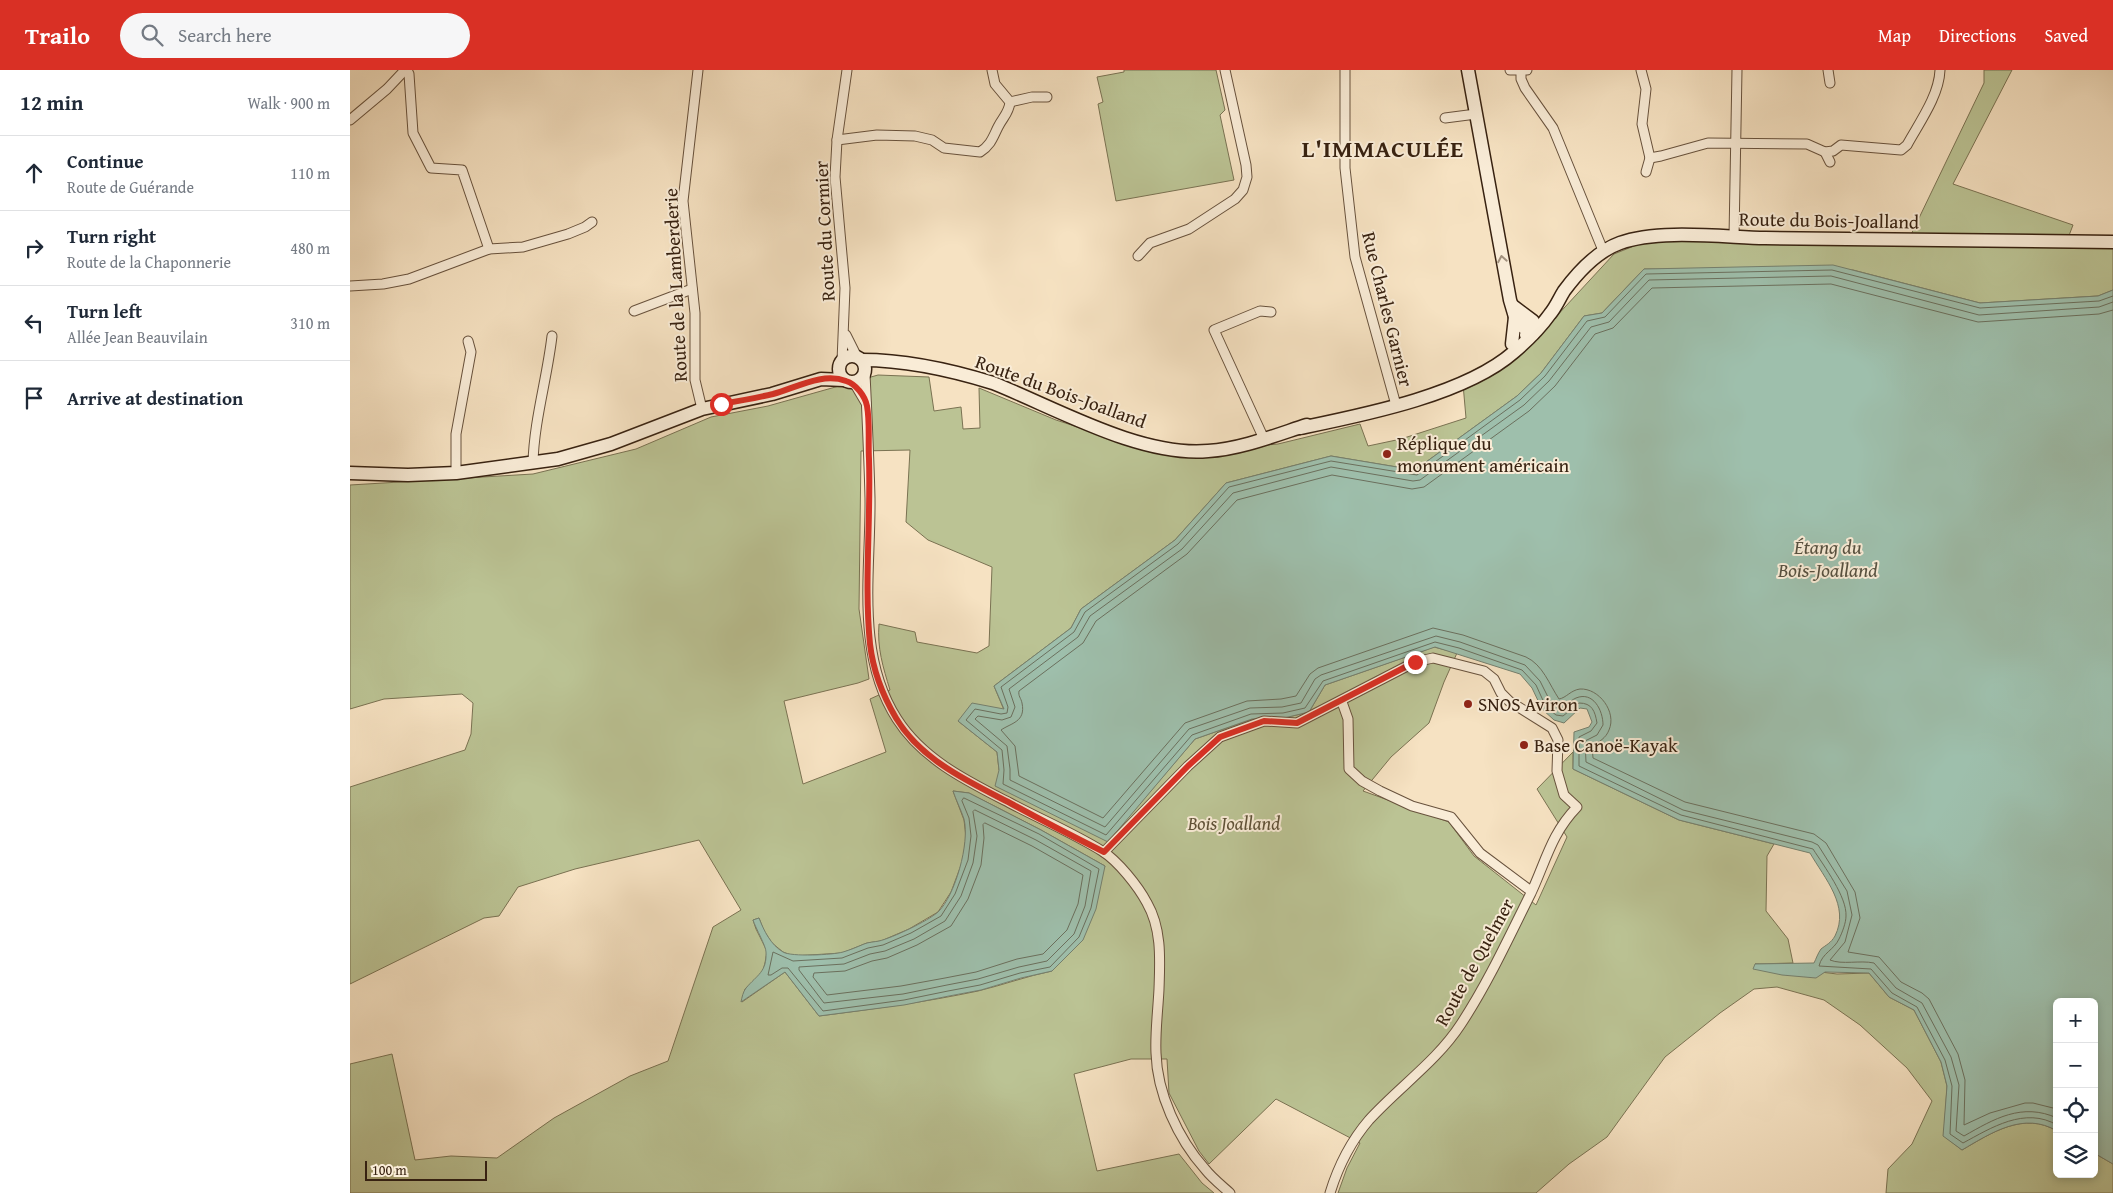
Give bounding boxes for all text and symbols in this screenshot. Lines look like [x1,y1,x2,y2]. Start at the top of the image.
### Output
search box [120,13,470,58]
text: Trailo [25,18,90,53]
icon: search [138,21,166,49]
text: Search here [178,21,272,49]
text: Map [1878,22,1911,49]
text: Directions [1939,22,2016,49]
text: Saved [2044,22,2088,49]
text: 12 min [20,87,83,118]
text: Walk · 900 m [247,91,330,115]
district label: L'IMMACULÉE [1302,131,1464,166]
text: Continue [67,147,144,175]
icon: ahead [20,159,48,187]
street label: Route du Cormier [806,160,842,302]
text: 110 m [290,161,330,185]
text: Route de Guérande [67,175,194,199]
street label: Route de la Lamberderie [656,187,694,382]
street label: Route du Bois-Joalland [1739,204,1920,236]
text: Turn right [67,222,156,250]
street label: Rue Charles Garnier [1355,229,1421,390]
icon: right [20,234,48,262]
text: 480 m [290,236,330,260]
text: Route de la Chaponnerie [67,250,231,274]
one-way arrow [1498,254,1508,263]
text: Turn left [67,297,142,325]
icon: left [20,309,48,337]
text: 310 m [290,311,330,335]
text: Allée Jean Beauvilain [67,325,208,349]
street label: Route du Bois-Joalland [971,347,1151,435]
icon: arrive [20,384,48,412]
text: Arrive at destination [67,384,243,412]
route start [710,393,733,416]
place label: Réplique du monument américain [1397,429,1569,479]
marker: Réplique du monument américain [1381,448,1393,460]
water label: Étang du Bois-Joalland [1777,532,1878,584]
route end [1404,651,1427,674]
place label: SNOS Aviron [1478,690,1578,718]
marker: SNOS Aviron [1462,698,1474,710]
place label: Base Canoë-Kayak [1534,731,1678,759]
marker: Base Canoë-Kayak [1518,739,1530,751]
park label: Bois Joalland [1187,809,1280,837]
street label: Route de Quelmer [1427,893,1521,1031]
map controls [2053,998,2098,1178]
button: + [2053,998,2098,1043]
button: − [2053,1043,2098,1088]
button: locate [2053,1088,2098,1133]
button: layers [2053,1133,2098,1178]
scale bar [365,1158,488,1181]
text: 100 m [372,1160,407,1180]

